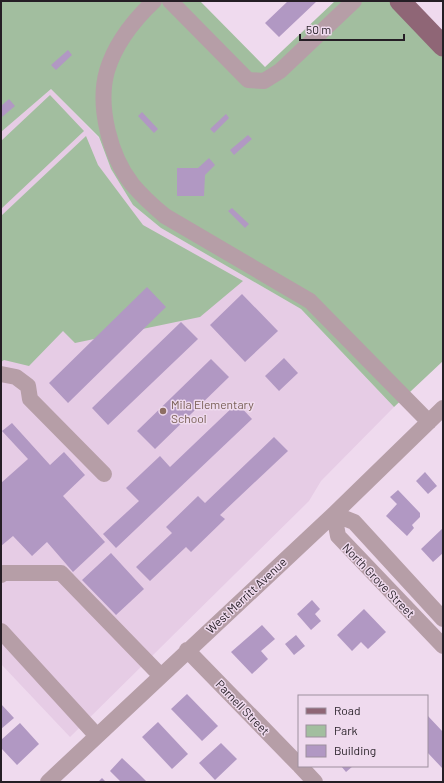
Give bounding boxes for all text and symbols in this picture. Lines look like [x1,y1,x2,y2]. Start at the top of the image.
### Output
scale bar [300,16,404,42]
text: 50 m [306,22,331,36]
place label: Mila Elementary School [171,397,254,425]
marker: Mila Elementary School [158,406,168,416]
street label: North Grove Street [340,540,418,620]
street label: West Merritt Avenue [203,554,289,636]
street label: Parnell Street [213,677,273,737]
legend [298,695,428,767]
text: Road [334,703,361,717]
text: Park [334,723,358,737]
text: Building [334,743,376,757]

